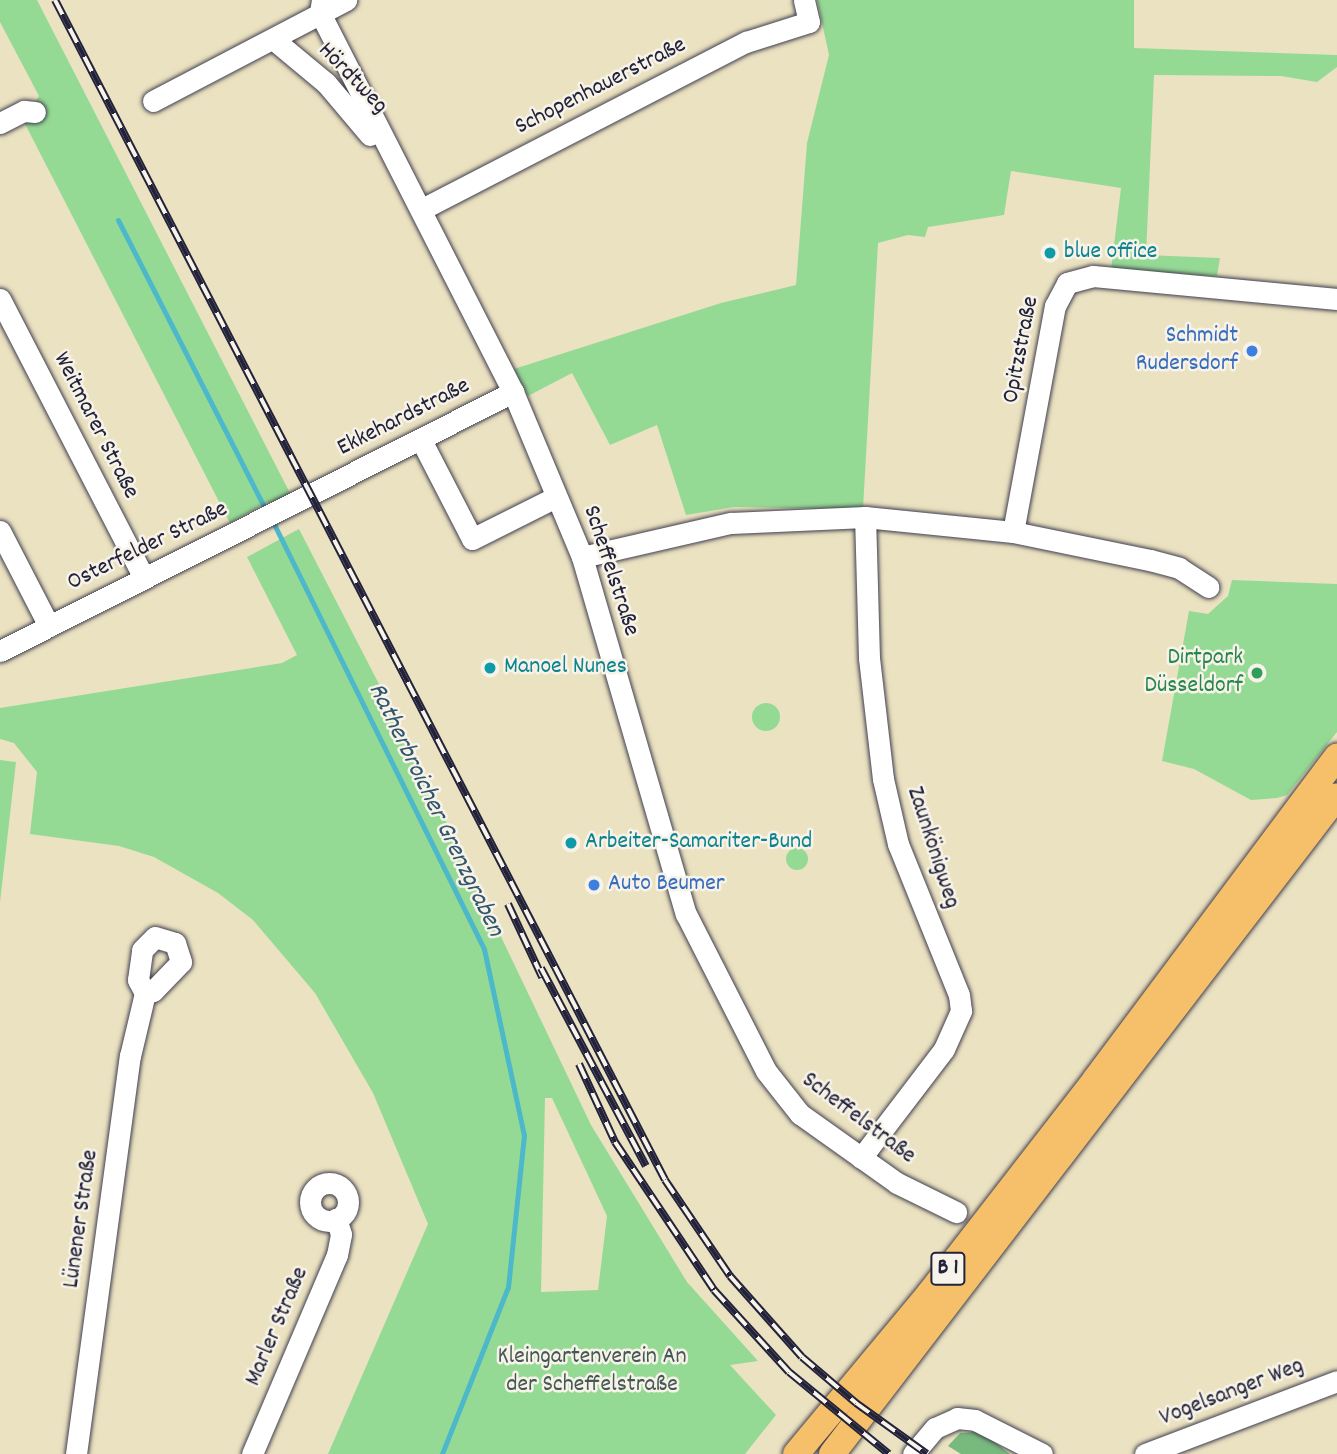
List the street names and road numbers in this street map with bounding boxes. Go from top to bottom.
street label: Schopenhauerstraße [511,32,691,142]
street label: Hördtweg [311,37,393,121]
street label: Opitzstraße [998,294,1046,406]
street label: Weitmarer Straße [46,348,144,504]
street label: Ekkehardstraße [333,372,475,464]
street label: Osterfelder Straße [63,496,233,598]
street label: Scheffelstraße [575,502,645,640]
street label: Zaunkönigweg [899,783,965,913]
street label: Scheffelstraße [795,1067,921,1171]
street label: Lünener Straße [58,1148,106,1290]
road number: B 1 [929,1250,967,1288]
street label: Marler Straße [240,1263,316,1391]
street label: Vogelsanger Weg [1156,1352,1308,1434]

